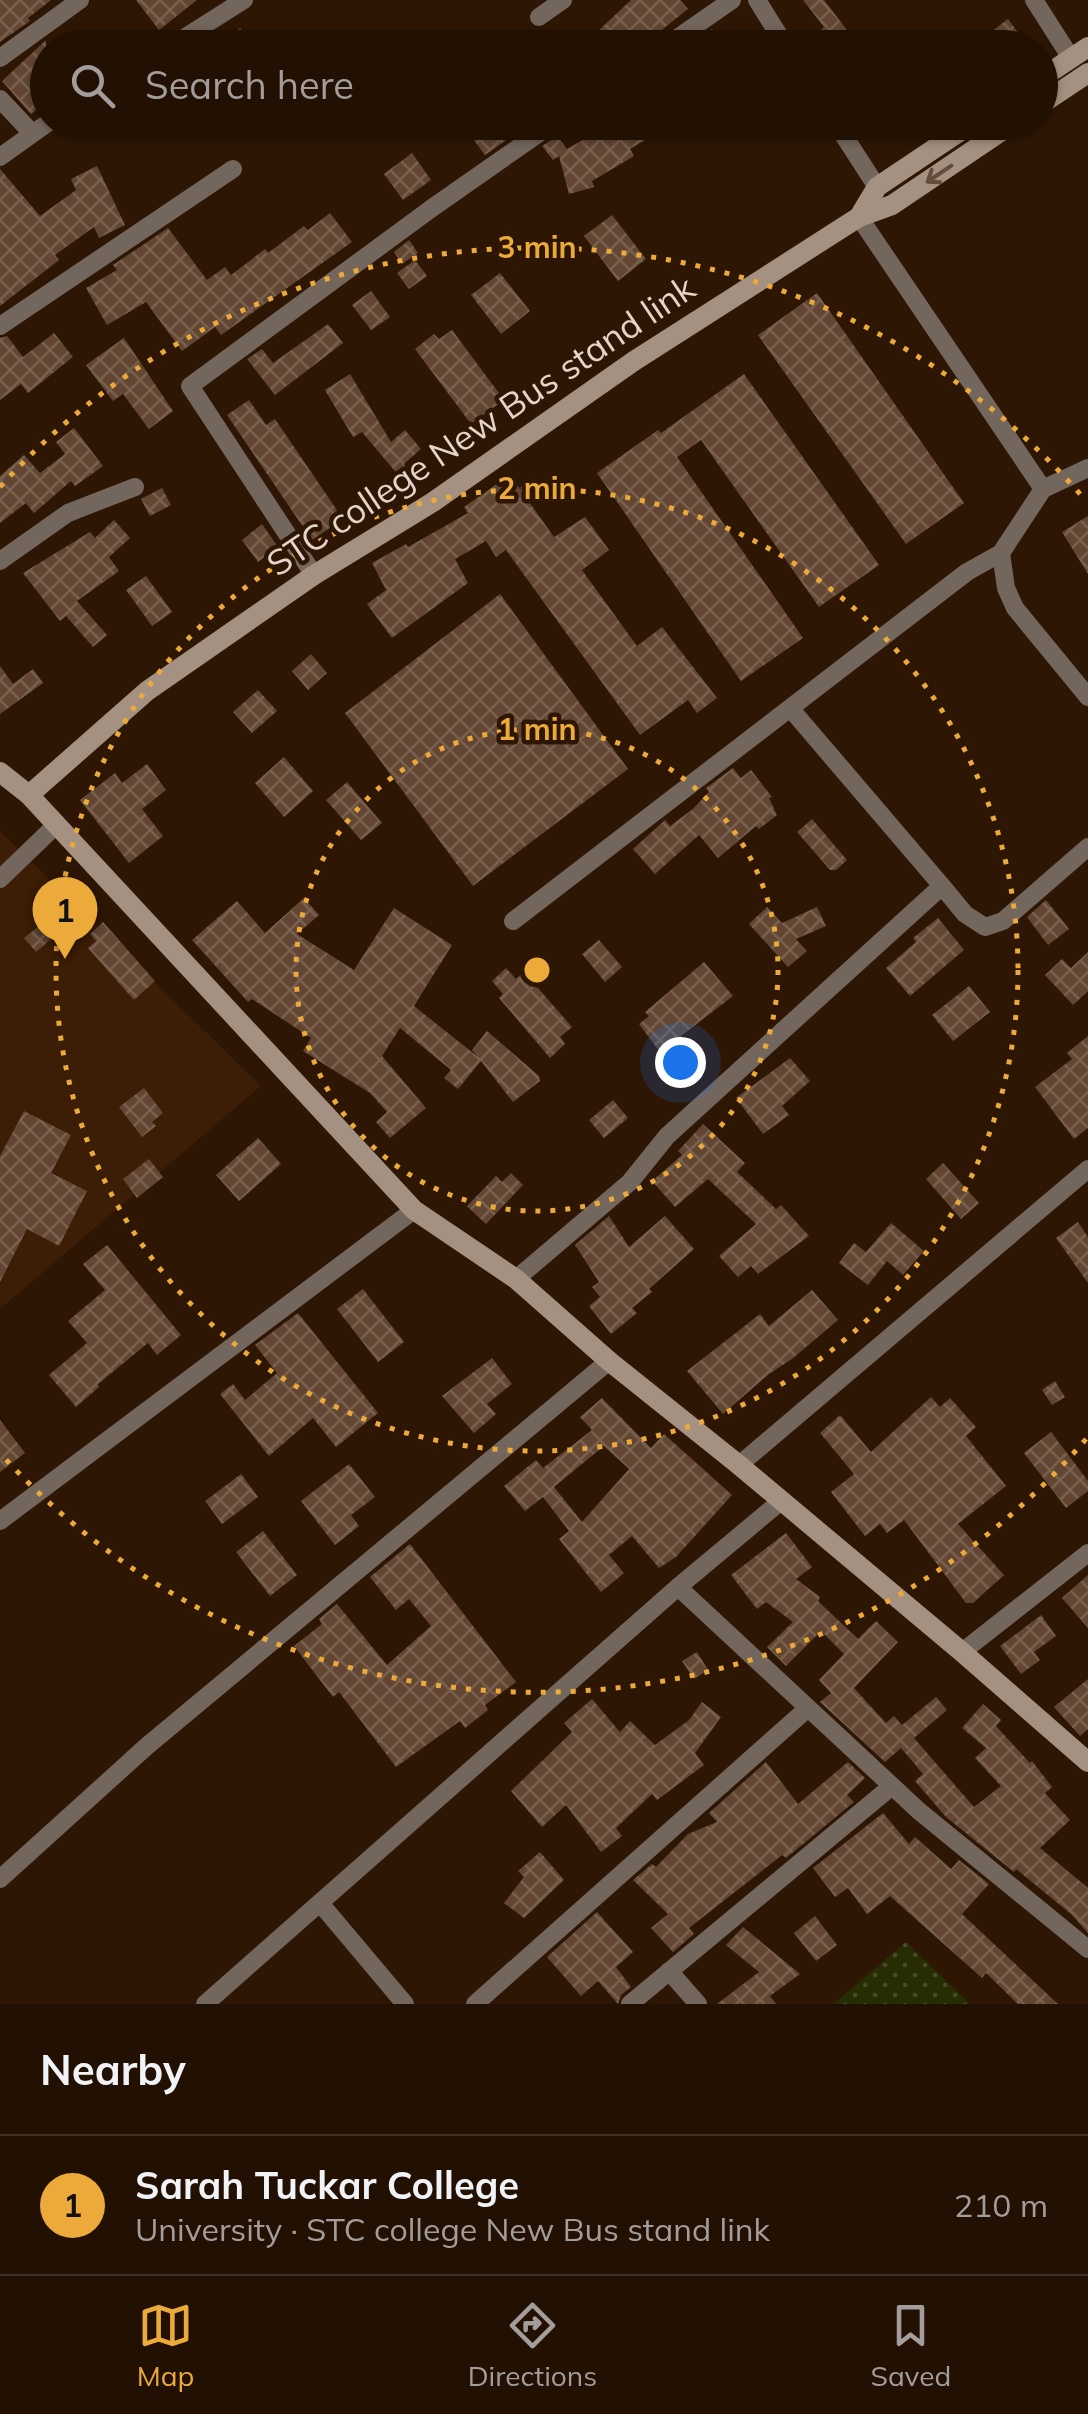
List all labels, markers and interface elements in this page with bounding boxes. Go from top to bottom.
search box [30,30,1058,140]
icon: search [65,58,120,113]
text: Search here [145,61,354,109]
one-way arrow [925,163,953,184]
text: 3 min [497,228,577,266]
street label: STC college New Bus stand link [258,265,704,585]
text: 2 min [497,469,577,507]
text: 1 min [497,710,577,748]
pin: 1 [32,876,98,959]
centre of rings [519,952,555,988]
your location [655,1037,706,1088]
text: Nearby [40,2043,186,2096]
text: Sarah Tuckar College [135,2161,519,2209]
text: 1 [63,2185,82,2225]
text: 210 m [954,2185,1048,2225]
text: University · STC college New Bus stand link [135,2209,770,2249]
tab: Map [137,2298,194,2393]
tab: Directions [468,2298,597,2393]
tab: Saved [870,2298,951,2393]

